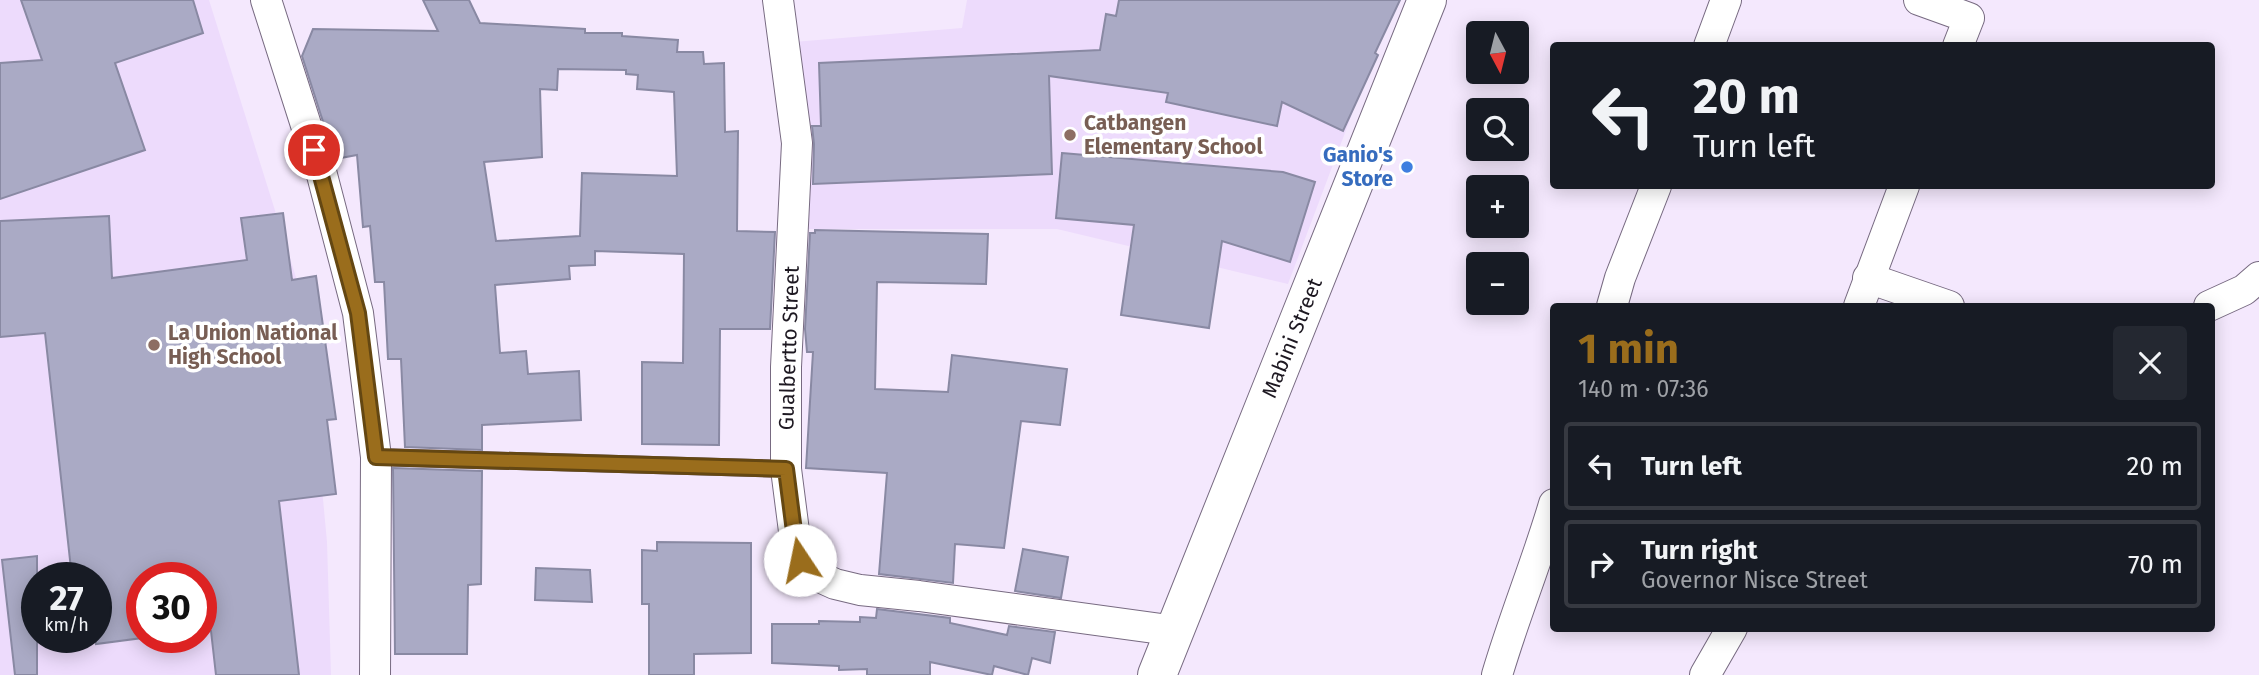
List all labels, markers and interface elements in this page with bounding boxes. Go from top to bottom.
north arrow [1466,21,1530,84]
map controls [1466,21,1529,315]
text: 20 m [1693,67,1800,126]
icon: left [1578,70,1669,161]
button: search [1466,98,1529,161]
place label: Catbangen Elementary School [1084,110,1263,160]
pin [284,120,344,180]
marker: Catbangen Elementary School [1062,127,1078,143]
text: Turn left [1693,127,1815,165]
icon: arrive [295,131,333,169]
place label: Ganio's Store [1323,142,1393,192]
marker: Ganio's Store [1399,159,1415,175]
button: + [1466,175,1529,238]
button: − [1466,252,1529,315]
street label: Gualbertto Street [773,265,805,431]
street label: Mabini Street [1256,274,1328,402]
place label: La Union National High School [168,320,338,370]
text: 1 min [1578,324,1679,374]
button: close [2113,326,2187,400]
marker: La Union National High School [146,337,162,353]
text: 140 m · 07:36 [1578,375,1709,403]
icon: left [1582,447,1620,485]
text: Turn left [1641,451,1742,482]
text: 20 m [2126,451,2183,482]
position arrow [763,523,837,597]
text: Turn right [1641,535,1758,566]
icon: right [1582,545,1620,583]
text: 70 m [2128,549,2183,580]
speed limit sign: 30 [126,562,217,653]
text: Governor Nisce Street [1641,566,1868,594]
text: 27 [49,577,84,619]
text: km/h [44,614,89,636]

